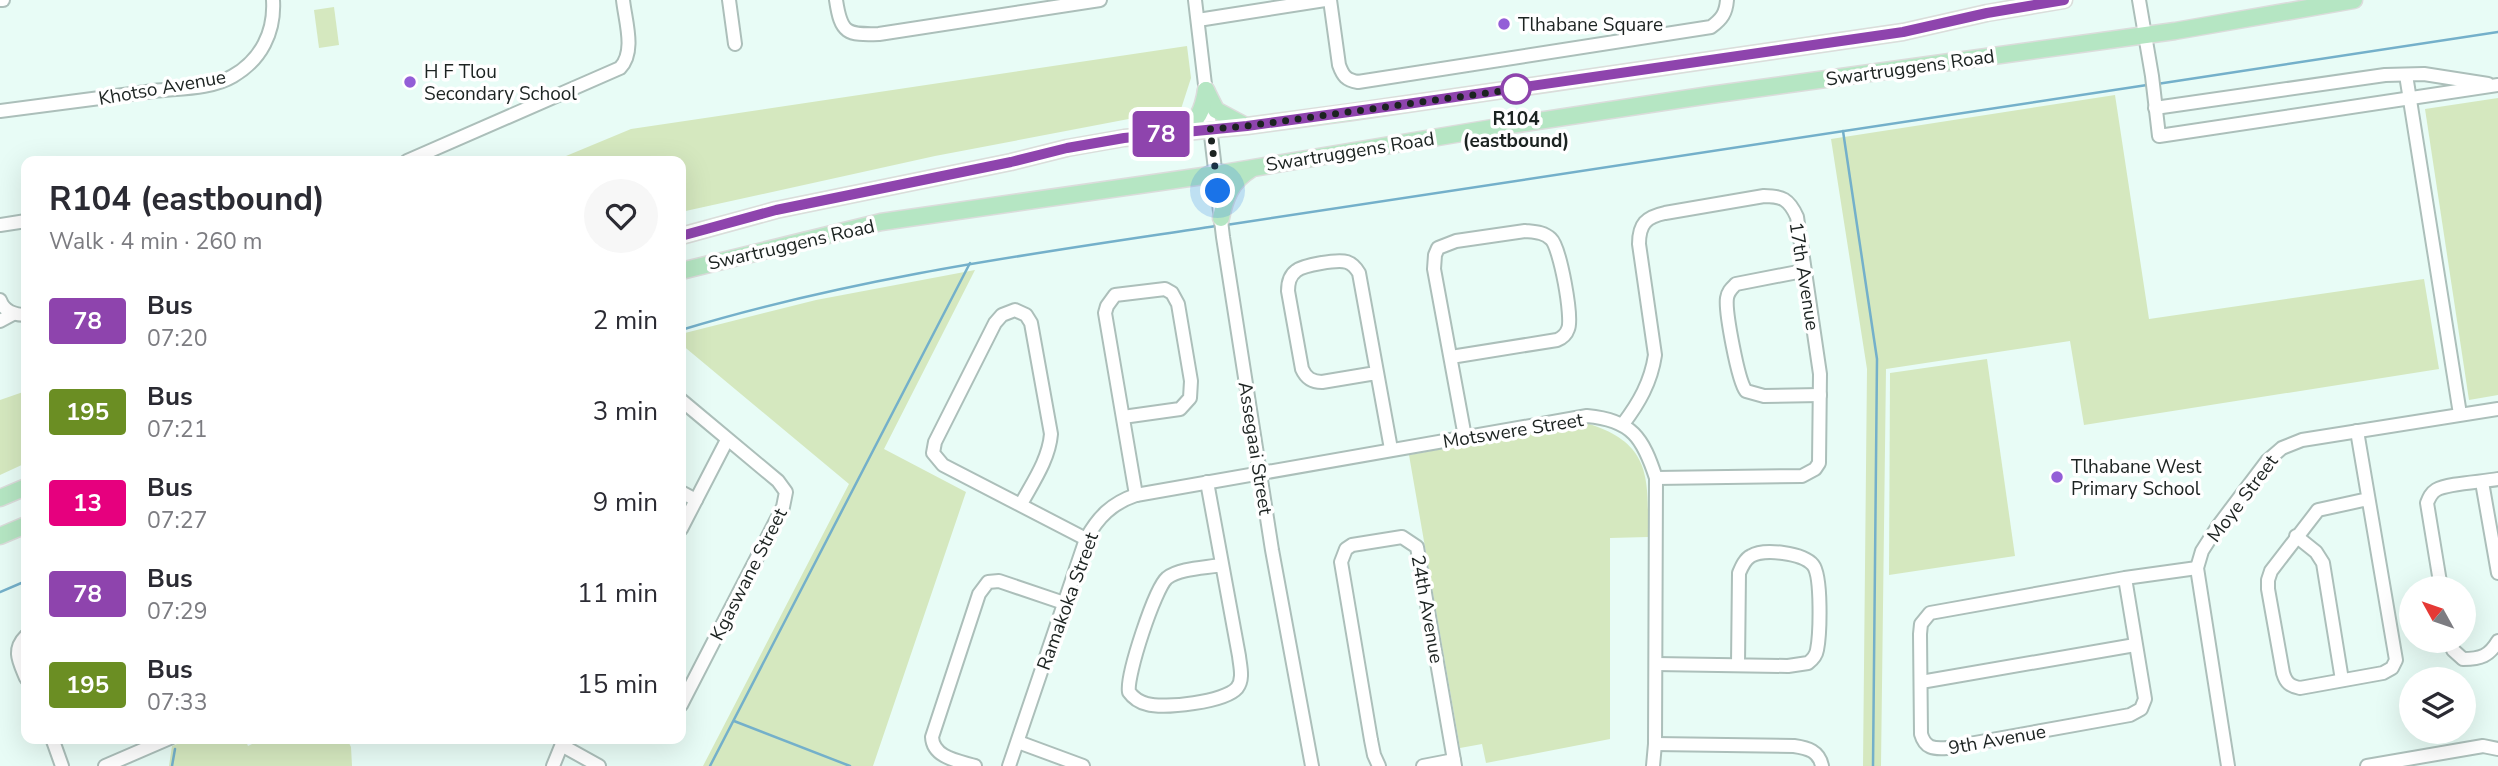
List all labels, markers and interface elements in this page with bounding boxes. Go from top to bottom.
place label: Tlhabane Square [1518,12,1663,38]
marker: Tlhabane Square [1496,16,1512,32]
street label: Swartruggens Road [1824,43,1996,93]
place label: H F Tlou Secondary School [424,59,577,107]
street label: Khotso Avenue [96,64,228,112]
marker: H F Tlou Secondary School [402,74,418,90]
marker: R104 (eastbound) [1501,74,1531,104]
place label: R104 (eastbound) [1463,106,1569,154]
line badge: 78 [1130,111,1192,157]
text: 78 [1147,118,1175,150]
street label: Swartruggens Road [1264,126,1436,178]
your location [1200,173,1235,208]
text: R104 (eastbound) [49,177,325,222]
button: heart [584,179,658,253]
street label: Swartruggens Road [705,213,877,277]
street label: 17th Avenue [1783,220,1825,332]
text: Walk · 4 min · 260 m [49,226,262,257]
text: Bus [147,288,193,323]
text: 2 min [593,303,658,338]
text: 78 [73,305,102,337]
text: 07:20 [147,323,207,354]
text: Bus [147,379,193,414]
street label: Assegaai Street [1232,380,1278,517]
text: 3 min [593,394,658,429]
text: 195 [66,396,109,428]
street label: Motswere Street [1441,407,1586,455]
text: 07:21 [147,414,207,445]
street label: Moye Street [2201,449,2284,548]
place label: Tlhabane West Primary School [2071,454,2202,502]
marker: Tlhabane West Primary School [2049,469,2065,485]
text: Bus [147,470,193,505]
text: 9 min [593,485,658,520]
text: 13 [73,487,102,519]
street label: Kgaswane Street [704,504,794,645]
text: 07:27 [147,505,207,536]
street label: Ramakoka Street [1031,528,1105,674]
street label: 24th Avenue [1405,553,1449,665]
text: Bus [147,561,193,596]
text: 11 min [577,576,658,611]
north arrow [2399,576,2476,653]
map controls [2399,576,2476,744]
text: 78 [73,578,102,610]
text: 07:29 [147,596,207,627]
text: Bus [147,652,193,687]
text: 15 min [577,667,658,702]
button: layers [2399,667,2476,744]
text: 195 [66,669,109,701]
text: 07:33 [147,687,207,718]
street label: 9th Avenue [1946,719,2048,761]

